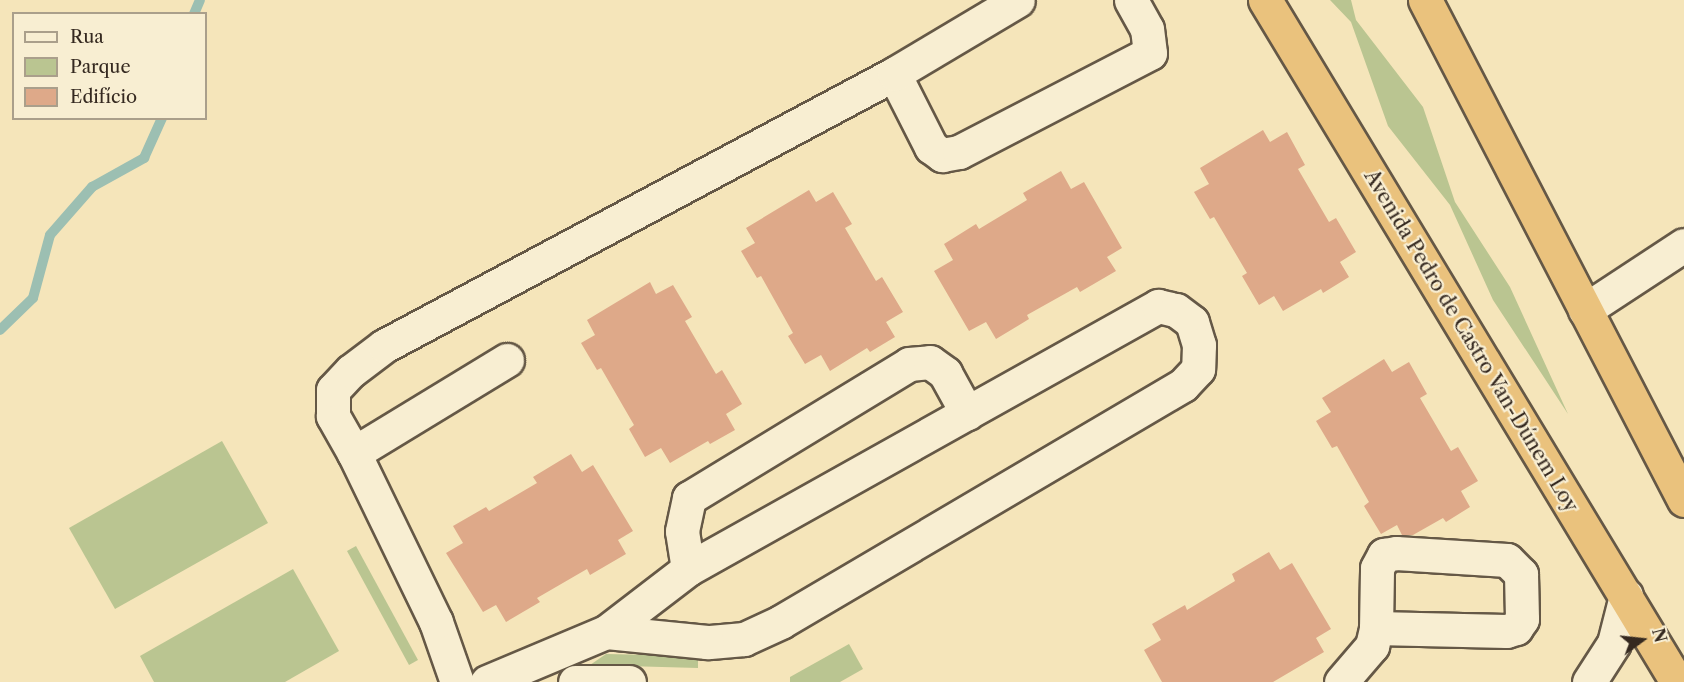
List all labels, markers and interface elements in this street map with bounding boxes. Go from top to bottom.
legend [12,12,207,120]
text: Rua [70,26,104,48]
text: Parque [70,56,131,78]
text: Edifício [70,86,137,108]
street label: Avenida Pedro de Castro Van-Dúnem Loy [1359,165,1583,517]
north arrow [1612,610,1672,670]
text: N [1648,626,1671,645]

